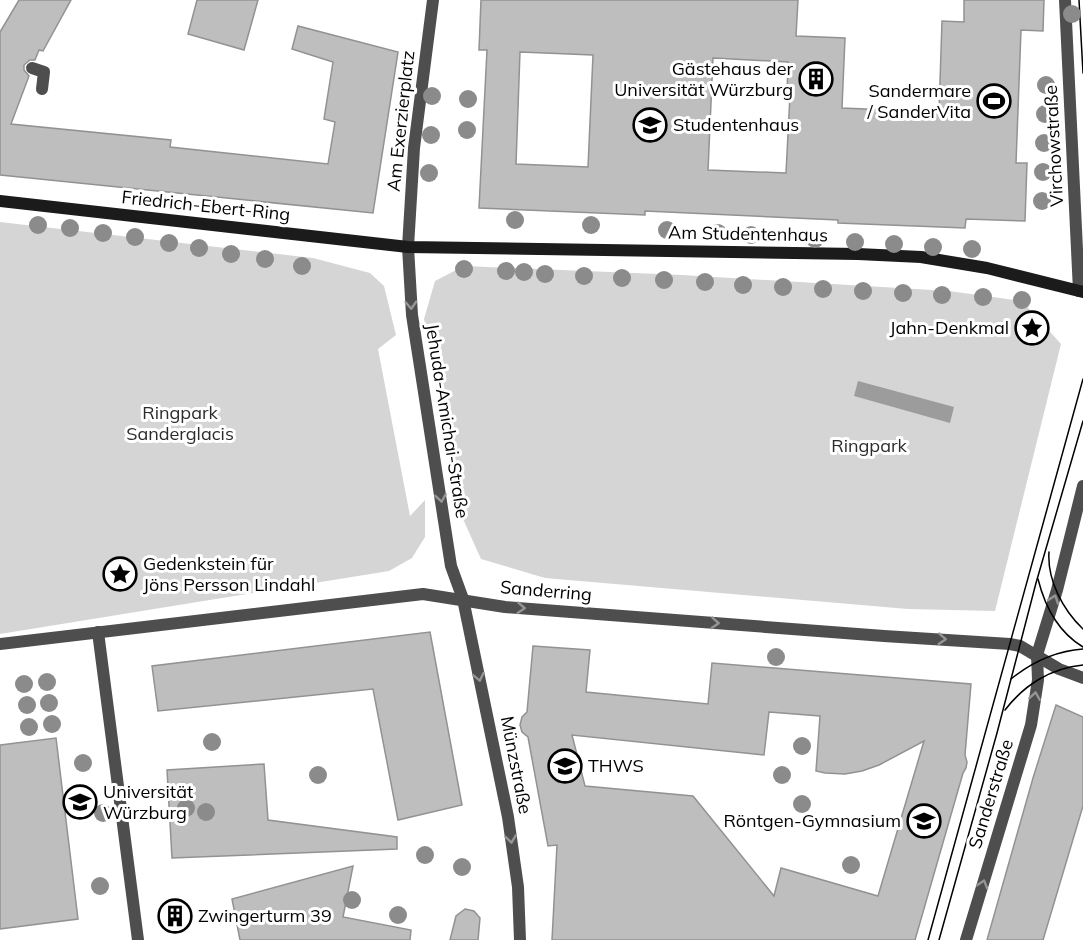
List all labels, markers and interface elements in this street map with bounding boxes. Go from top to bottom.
street label: Am Exerzierplatz [382,49,419,193]
place label: Gästehaus der Universität Würzburg [614,57,793,101]
building icon: Gästehaus der Universität Würzburg [798,61,834,97]
place label: Sandermare / SanderVita [867,79,971,123]
sports icon: Sandermare / SanderVita [976,83,1012,119]
street label: Virchowstraße [1039,85,1068,208]
school or university icon: Studentenhaus [632,107,668,143]
place label: Studentenhaus [673,113,799,136]
street label: Friedrich-Ebert-Ring [121,185,292,226]
street label: Am Studentenhaus [668,221,828,246]
one-way arrow [405,301,418,310]
place icon: Jahn-Denkmal [1014,310,1050,346]
place label: Jahn-Denkmal [890,316,1009,339]
street label: Jehuda-Amichai-Straße [421,322,474,520]
park label: Ringpark Sanderglacis [126,401,234,445]
park label: Ringpark [831,434,908,457]
one-way arrow [434,492,447,502]
place label: Gedenkstein für Jöns Persson Lindahl [143,552,315,596]
place icon: Gedenkstein für Jöns Persson Lindahl [102,556,138,592]
street label: Sanderring [499,575,593,606]
one-way arrow [1046,594,1059,605]
one-way arrow [516,601,525,614]
one-way arrow [711,616,720,629]
one-way arrow [938,633,947,646]
one-way arrow [472,672,485,682]
one-way arrow [1028,692,1041,702]
street label: Münzstraße [496,714,537,816]
street label: Sanderstraße [963,736,1018,851]
school or university icon: THWS [547,748,583,784]
place label: THWS [588,754,644,777]
place label: Universität Würzburg [103,780,193,824]
school or university icon: Universität Würzburg [62,784,98,820]
school or university icon: Röntgen-Gymnasium [906,803,942,839]
place label: Röntgen-Gymnasium [724,809,901,832]
one-way arrow [505,834,517,844]
one-way arrow [976,879,988,890]
building icon: Zwingerturm 39 [157,898,193,934]
place label: Zwingerturm 39 [198,904,332,927]

